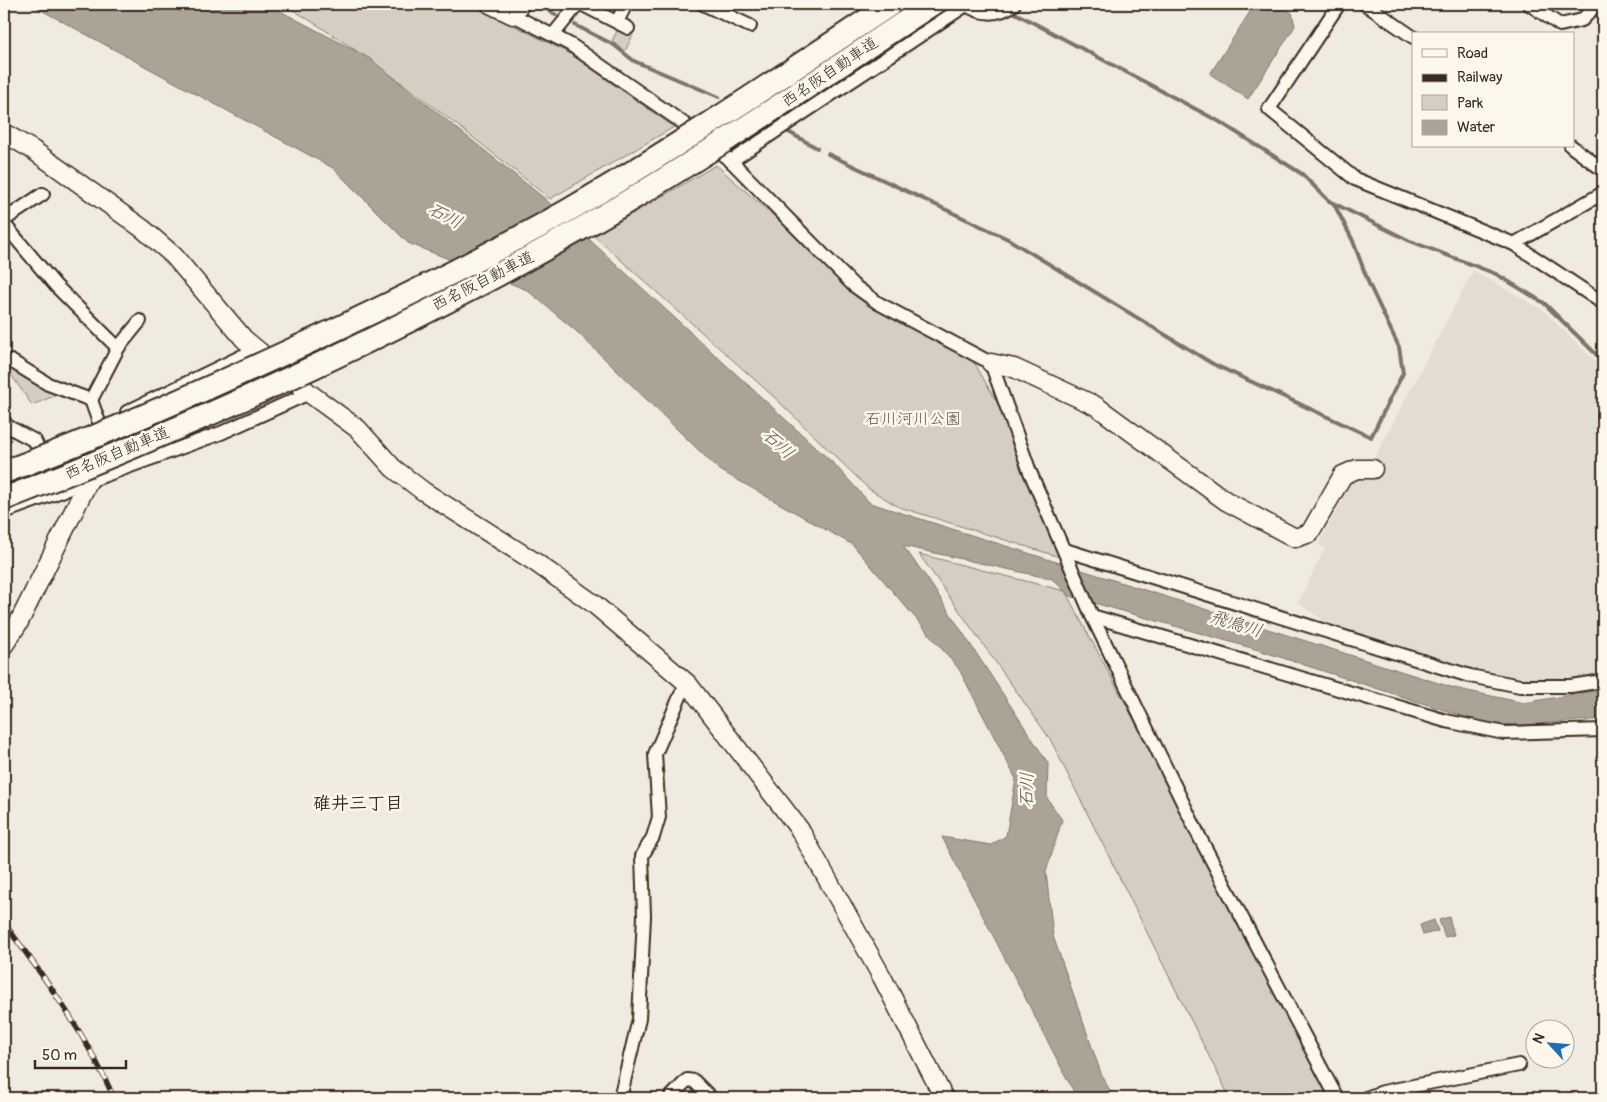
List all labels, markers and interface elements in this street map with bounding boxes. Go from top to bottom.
street label: 西名阪自動車道 [778,32,882,112]
legend [1412,32,1574,148]
text: Road [1457,44,1488,63]
text: Railway [1457,68,1503,87]
text: Park [1457,94,1484,113]
text: Water [1457,118,1496,137]
water label: 石川 [424,197,466,235]
street label: 西名阪自動車道 [429,247,537,315]
park label: 石川河川公園 [865,409,961,429]
street label: 西名阪自動車道 [62,422,172,484]
water label: 石川 [757,423,799,465]
water label: 飛鳥川 [1207,605,1265,643]
water label: 石川 [1015,772,1039,808]
district label: 碓井三丁目 [313,792,403,815]
north arrow [1524,1020,1574,1070]
text: N [1529,1031,1548,1047]
scale bar [35,1037,126,1069]
text: 50 m [42,1046,77,1065]

